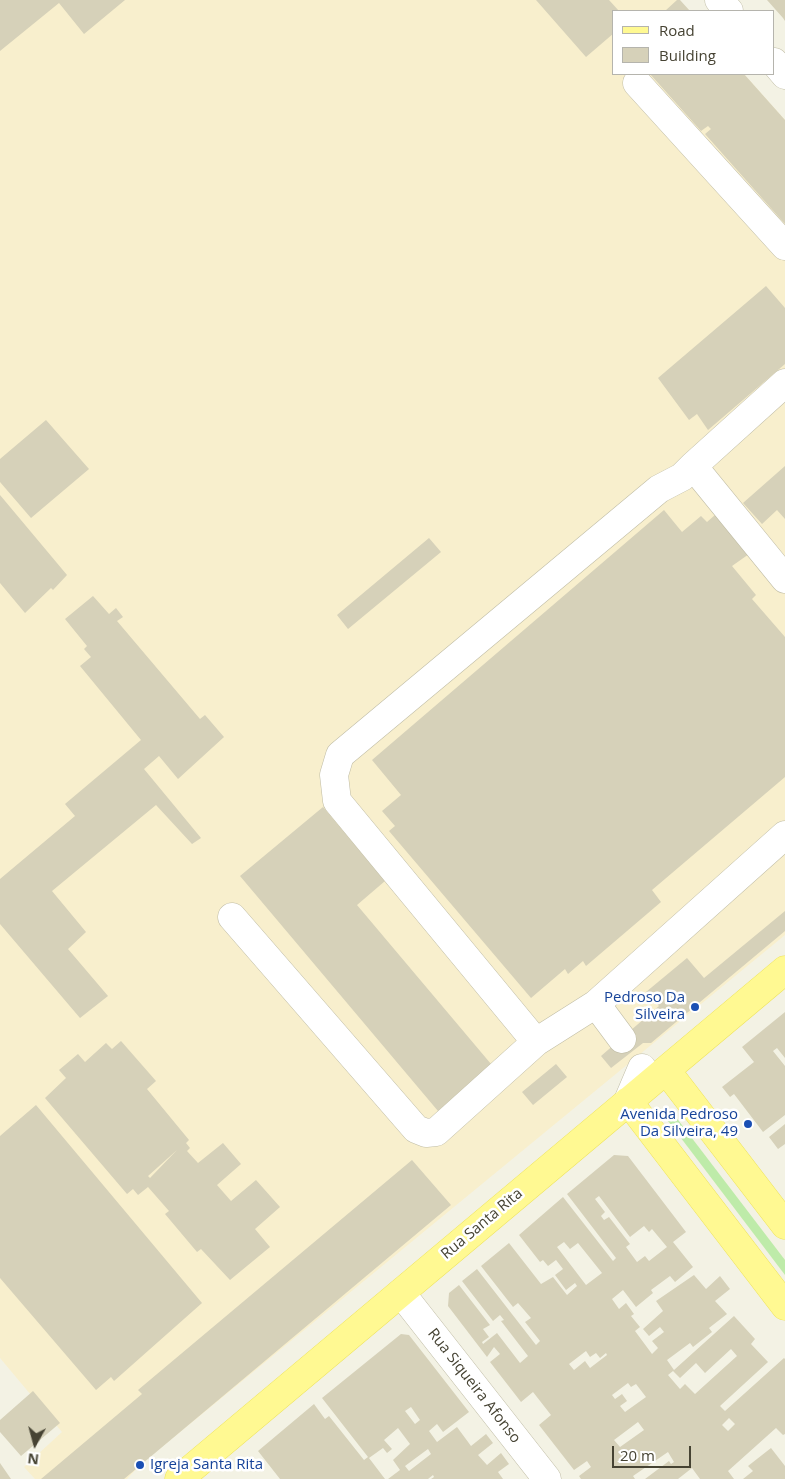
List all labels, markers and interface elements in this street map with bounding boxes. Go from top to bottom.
legend [612,10,775,75]
text: Road [659,20,695,40]
text: Building [659,45,716,65]
place label: Pedroso Da Silveira [604,989,685,1024]
marker: Pedroso Da Silveira [689,1001,701,1013]
place label: Avenida Pedroso Da Silveira, 49 [620,1106,738,1141]
marker: Avenida Pedroso Da Silveira, 49 [742,1118,754,1130]
street label: Rua Santa Rita [438,1185,526,1263]
street label: Rua Siqueira Afonso [424,1325,524,1447]
north arrow [10,1419,60,1469]
scale bar [615,1436,694,1468]
text: 20 m [620,1445,655,1465]
text: N [26,1449,40,1470]
place label: Igreja Santa Rita [150,1456,263,1474]
marker: Igreja Santa Rita [134,1459,146,1471]

